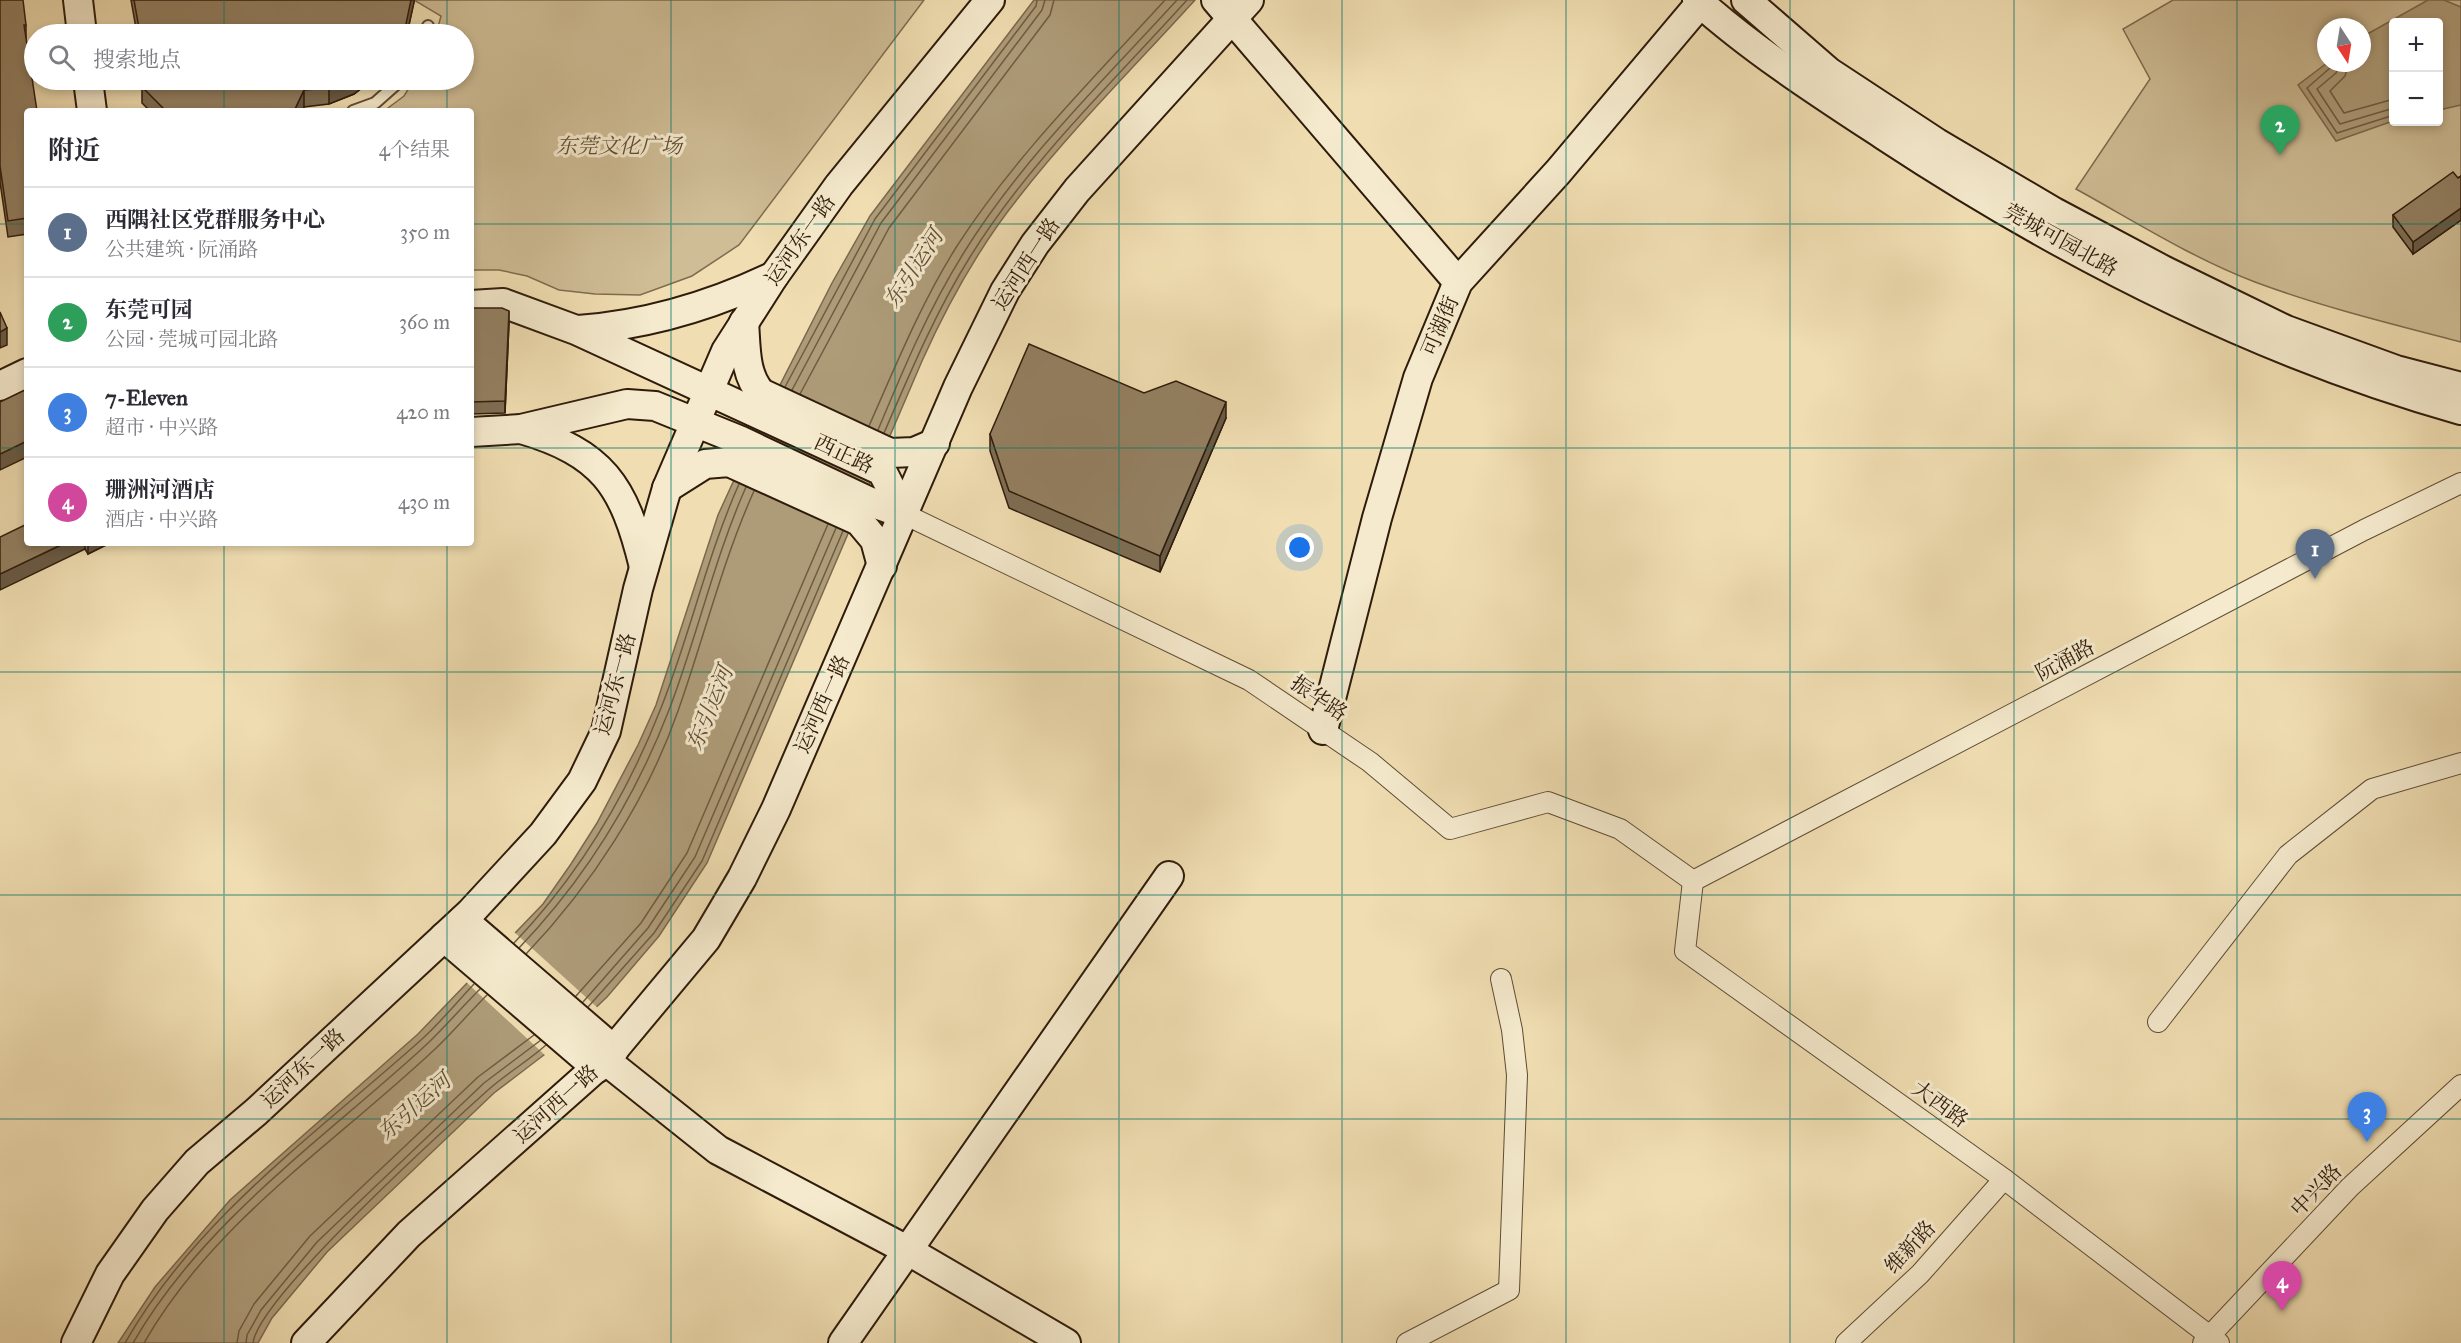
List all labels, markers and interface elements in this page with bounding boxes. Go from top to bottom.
north arrow [2317,18,2371,72]
map controls [2389,18,2443,126]
button: + [2389,18,2443,72]
search box [24,24,474,90]
icon: search [45,41,78,74]
text: 搜索地点 [93,46,181,73]
button: − [2389,72,2443,126]
pin: 2 [2260,106,2300,155]
park label: 东莞文化广场 [556,133,684,159]
text: 附近 [48,134,100,166]
text: 4个结果 [379,137,450,161]
street label: 运河东一路 [759,190,841,290]
street label: 莞城可园北路 [2000,198,2122,282]
text: 西隅社区党群服务中心 [105,206,325,233]
street label: 运河西一路 [987,213,1065,315]
text: 1 [64,220,71,244]
text: 350 m [400,220,450,244]
water label: 东引运河 [878,221,951,313]
text: 公共建筑 · 阮涌路 [105,237,258,261]
street label: 可湖街 [1416,292,1464,360]
text: 东莞可园 [105,296,193,323]
text: 2 [63,310,72,334]
text: 360 m [399,310,450,334]
text: 公园 · 莞城可园北路 [105,327,278,351]
text: 7-Eleven [105,384,188,411]
text: 3 [64,400,72,424]
text: 420 m [396,400,450,424]
text: 超市 · 中兴路 [105,415,218,439]
street label: 西正路 [810,429,878,479]
text: 珊洲河酒店 [105,476,215,503]
text: 4 [62,490,73,514]
text: 430 m [398,490,450,514]
text: 酒店 · 中兴路 [105,507,218,531]
pin: 1 [2296,530,2334,579]
your location [1285,533,1314,562]
street label: 运河东一路 [589,630,641,738]
street label: 阮涌路 [2031,634,2099,686]
street label: 运河西一路 [789,651,855,757]
water label: 东引运河 [680,659,740,754]
street label: 振华路 [1286,670,1352,726]
street label: 运河东一路 [256,1023,350,1113]
street label: 运河西一路 [508,1059,604,1149]
water label: 东引运河 [372,1065,459,1145]
street label: 大西路 [1907,1075,1973,1133]
pin: 3 [2348,1092,2386,1142]
street label: 中兴路 [2285,1158,2347,1222]
street label: 维新路 [1879,1215,1941,1279]
pin: 4 [2262,1262,2302,1311]

